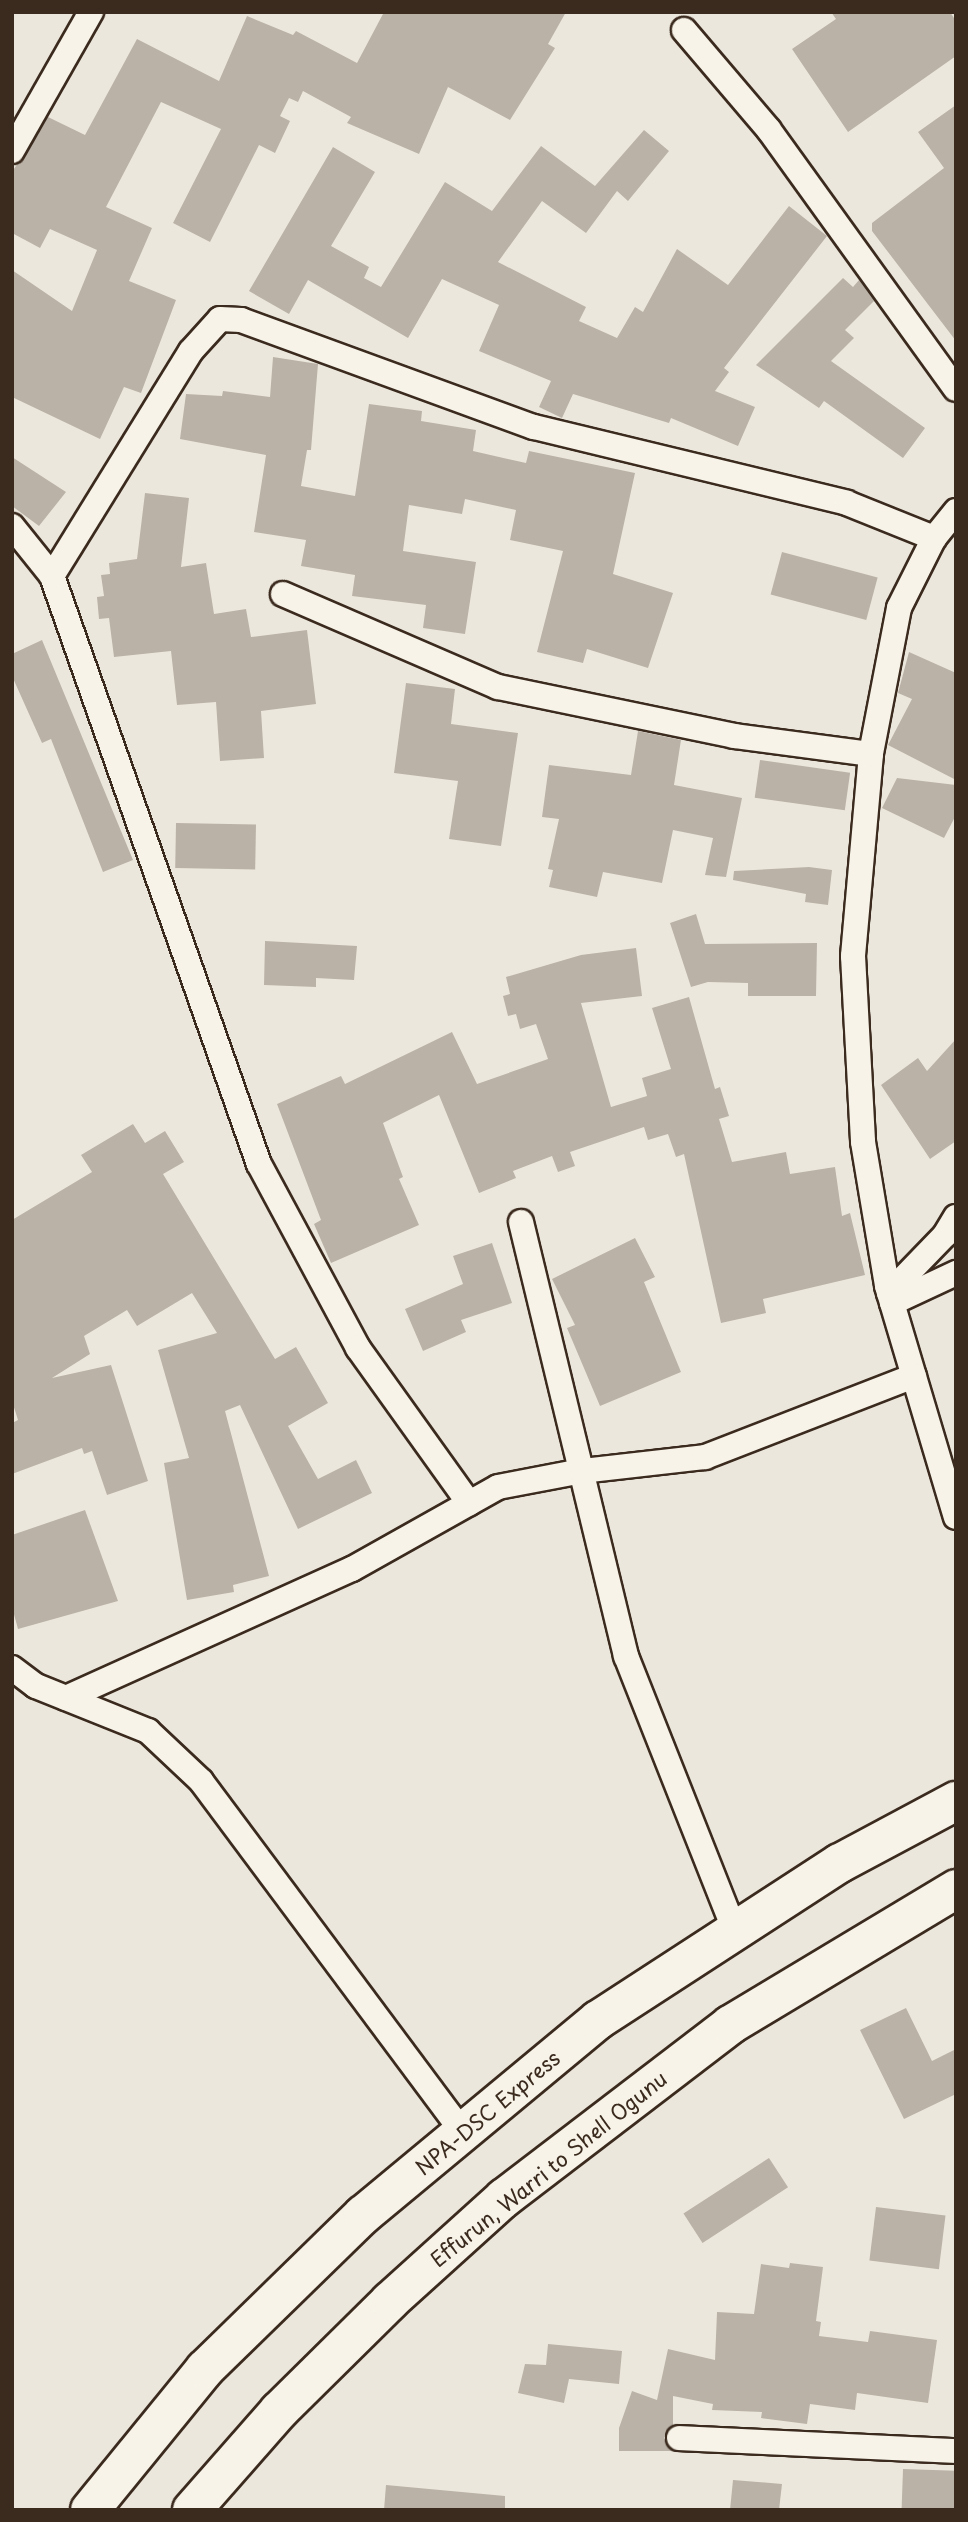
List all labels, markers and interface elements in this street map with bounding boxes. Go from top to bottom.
street label: NPA-DSC Express [409,2044,565,2180]
street label: Effurun, Warri to Shell Ogunu [423,2064,673,2272]

